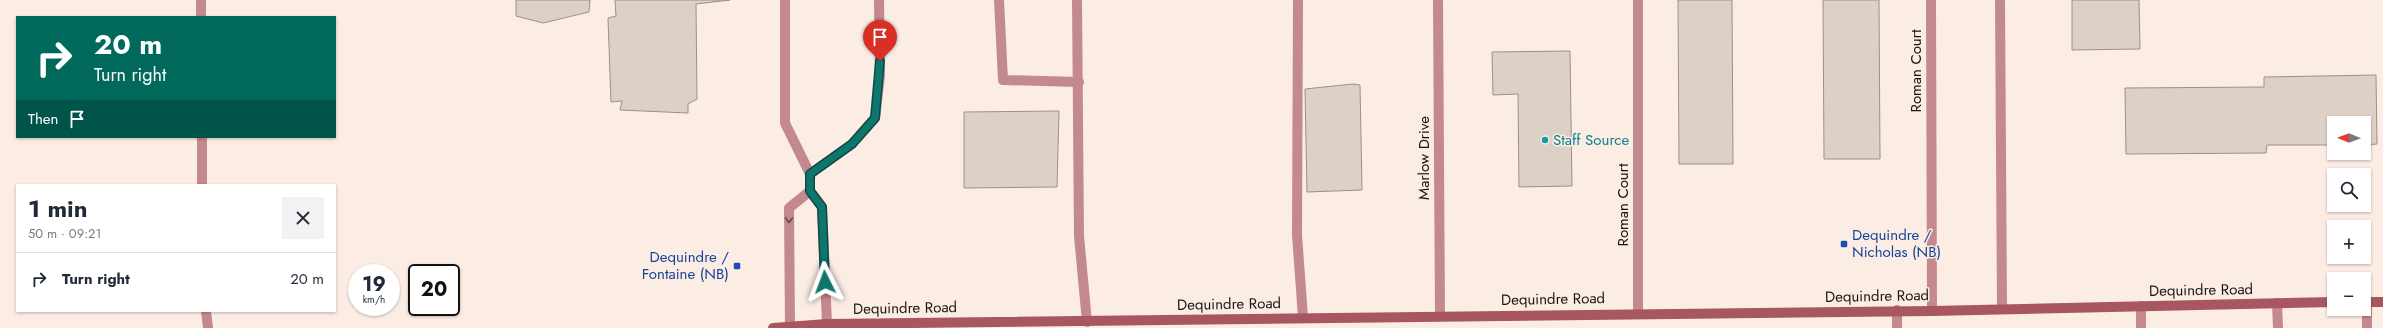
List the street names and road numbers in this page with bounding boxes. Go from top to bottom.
street label: Roman Court [1905,29,1927,112]
street label: Marlow Drive [1413,116,1435,200]
street label: Roman Court [1612,163,1634,246]
street label: Dequindre Road [2149,278,2253,302]
street label: Dequindre Road [1825,284,1929,308]
street label: Dequindre Road [1501,287,1605,311]
street label: Dequindre Road [1177,292,1281,316]
street label: Dequindre Road [853,296,957,320]

